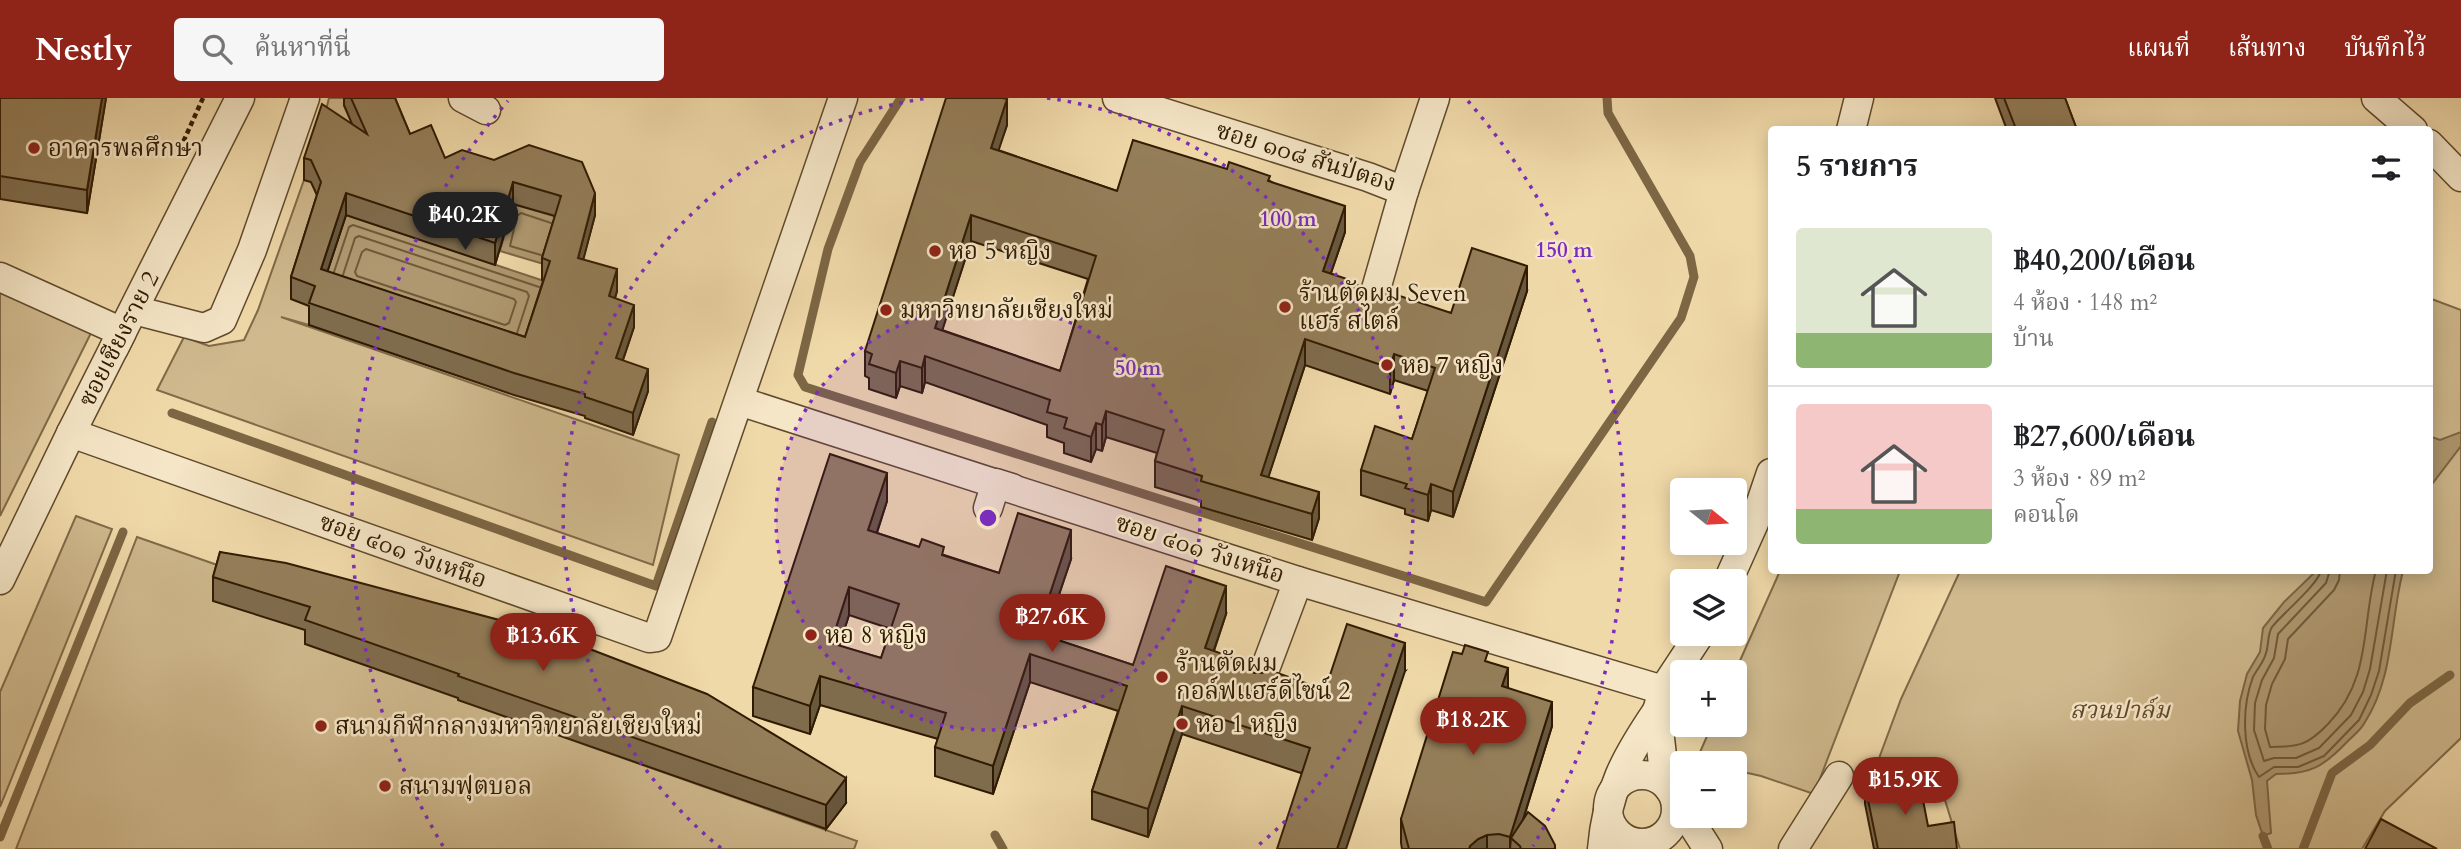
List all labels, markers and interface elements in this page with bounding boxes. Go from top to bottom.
search box [174,18,664,81]
text: Nestly [35,27,132,72]
icon: search [198,30,236,68]
text: ค้นหาที่นี่ [254,30,351,65]
text: แผนที่ [2127,32,2190,65]
text: เส้นทาง [2228,32,2306,65]
text: บันทึกไว้ [2344,32,2426,65]
street label: ซอย ๑๐๘ สันป่ตอง [1212,114,1400,200]
place label: อาคารพลศึกษา [48,132,203,165]
marker: อาคารพลศึกษา [26,140,42,156]
text: 5 รายการ [1796,146,1918,187]
icon: filters [2367,149,2405,187]
pin: ฿40.2K [408,192,522,252]
text: ฿40.2K [428,199,502,230]
text: 100 m [1259,205,1317,234]
place label: หอ 5 หญิง [949,235,1051,268]
text: 150 m [1535,236,1593,265]
text: ฿40,200/เดือน [2013,240,2195,281]
marker: หอ 5 หญิง [927,243,943,259]
icon: home [1852,256,1936,340]
street label: ซอยเชียงราย 2 [71,266,167,412]
place label: ร้านตัดผม Seven แฮร์ สไตล์ [1299,277,1467,338]
text: 4 ห้อง · 148 m² [2013,287,2157,318]
place label: มหาวิทยาลัยเชียงใหม่ [900,292,1113,327]
marker: ร้านตัดผม Seven แฮร์ สไตล์ [1277,299,1293,315]
marker: มหาวิทยาลัยเชียงใหม่ [878,302,894,318]
text: บ้าน [2013,323,2054,354]
place label: หอ 7 หญิง [1401,349,1503,382]
text: 50 m [1115,354,1162,383]
marker: หอ 7 หญิง [1379,357,1395,373]
text: ฿27,600/เดือน [2013,416,2195,457]
icon: home [1852,432,1936,516]
text: 3 ห้อง · 89 m² [2013,463,2145,494]
north arrow [1670,478,1746,555]
map controls [1670,478,1747,828]
text: คอนโด [2013,499,2080,530]
street label: ซอย ๔๐๑ วังเหนึอ [315,505,491,597]
centre of rings [976,506,1000,530]
street label: ซอย ๔๐๑ วังเหนึอ [1111,506,1289,592]
button: layers [1670,569,1747,646]
pin: ฿27.6K [995,594,1109,654]
text: ฿27.6K [1015,601,1089,632]
pin: ฿13.6K [486,614,600,673]
place label: หอ 8 หญิง [825,619,927,652]
text: ฿13.6K [506,620,580,651]
marker: หอ 8 หญิง [803,627,819,643]
place label: ร้านตัดผม กอล์ฟแฮร์ดีไซน์ 2 [1176,647,1351,708]
button: + [1670,660,1747,737]
marker: ร้านตัดผม กอล์ฟแฮร์ดีไซน์ 2 [1154,669,1170,685]
park label: สวนปาล์ม [2070,694,2171,727]
pin: ฿18.2K [1416,698,1530,757]
text: ฿18.2K [1436,704,1510,735]
place label: สนามกีฬากลางมหาวิทยาลัยเชียงใหม่ [335,708,702,743]
place label: หอ 1 หญิง [1196,708,1298,741]
marker: หอ 1 หญิง [1174,716,1190,732]
marker: สนามกีฬากลางมหาวิทยาลัยเชียงใหม่ [313,718,329,734]
button: − [1670,751,1747,828]
pin: ฿15.9K [1848,758,1962,817]
text: ฿15.9K [1868,764,1942,795]
place label: สนามฟุตบอล [399,770,532,803]
marker: สนามฟุตบอล [377,778,393,794]

